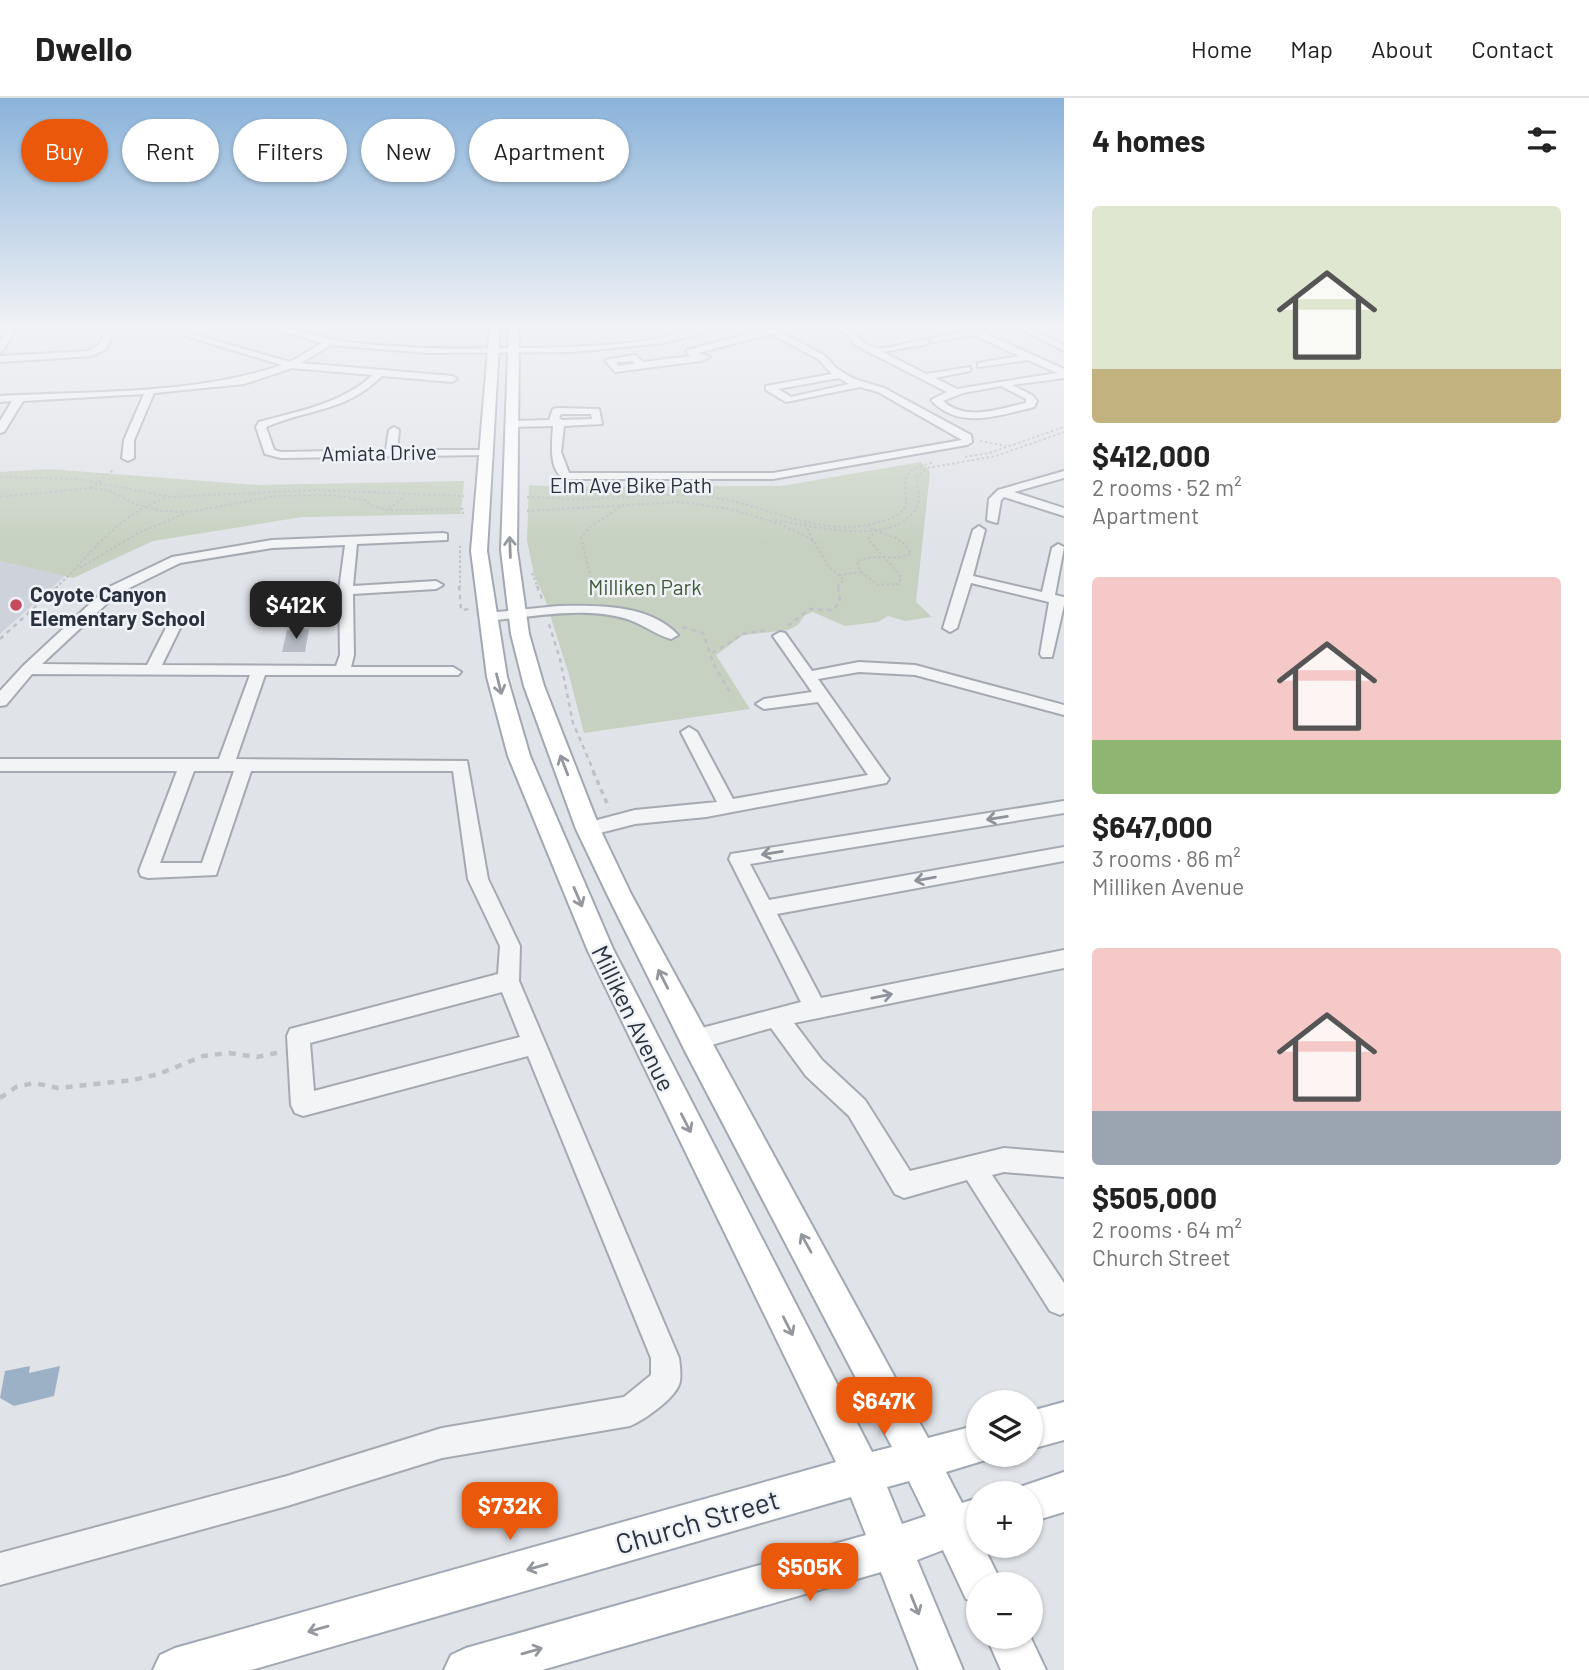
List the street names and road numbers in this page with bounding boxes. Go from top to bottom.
street label: Amiata Drive [321,438,437,466]
street label: Elm Ave Bike Path [550,472,712,497]
street label: Milliken Avenue [586,940,682,1096]
street label: Church Street [611,1481,783,1561]

